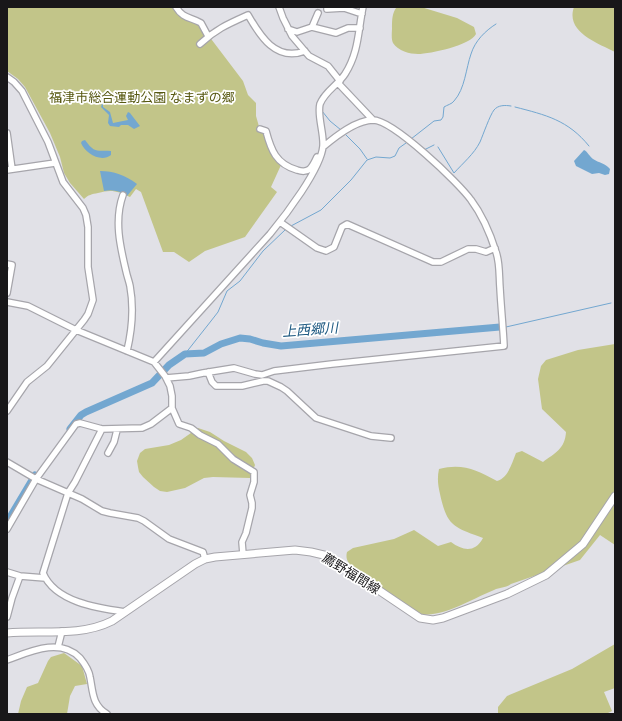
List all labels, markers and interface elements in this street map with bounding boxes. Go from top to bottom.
park label: 福津市総合運動公園 なまずの郷 [49,89,235,107]
water label: 上西郷川 [281,318,341,341]
street label: 薦野福間線 [319,549,383,599]

